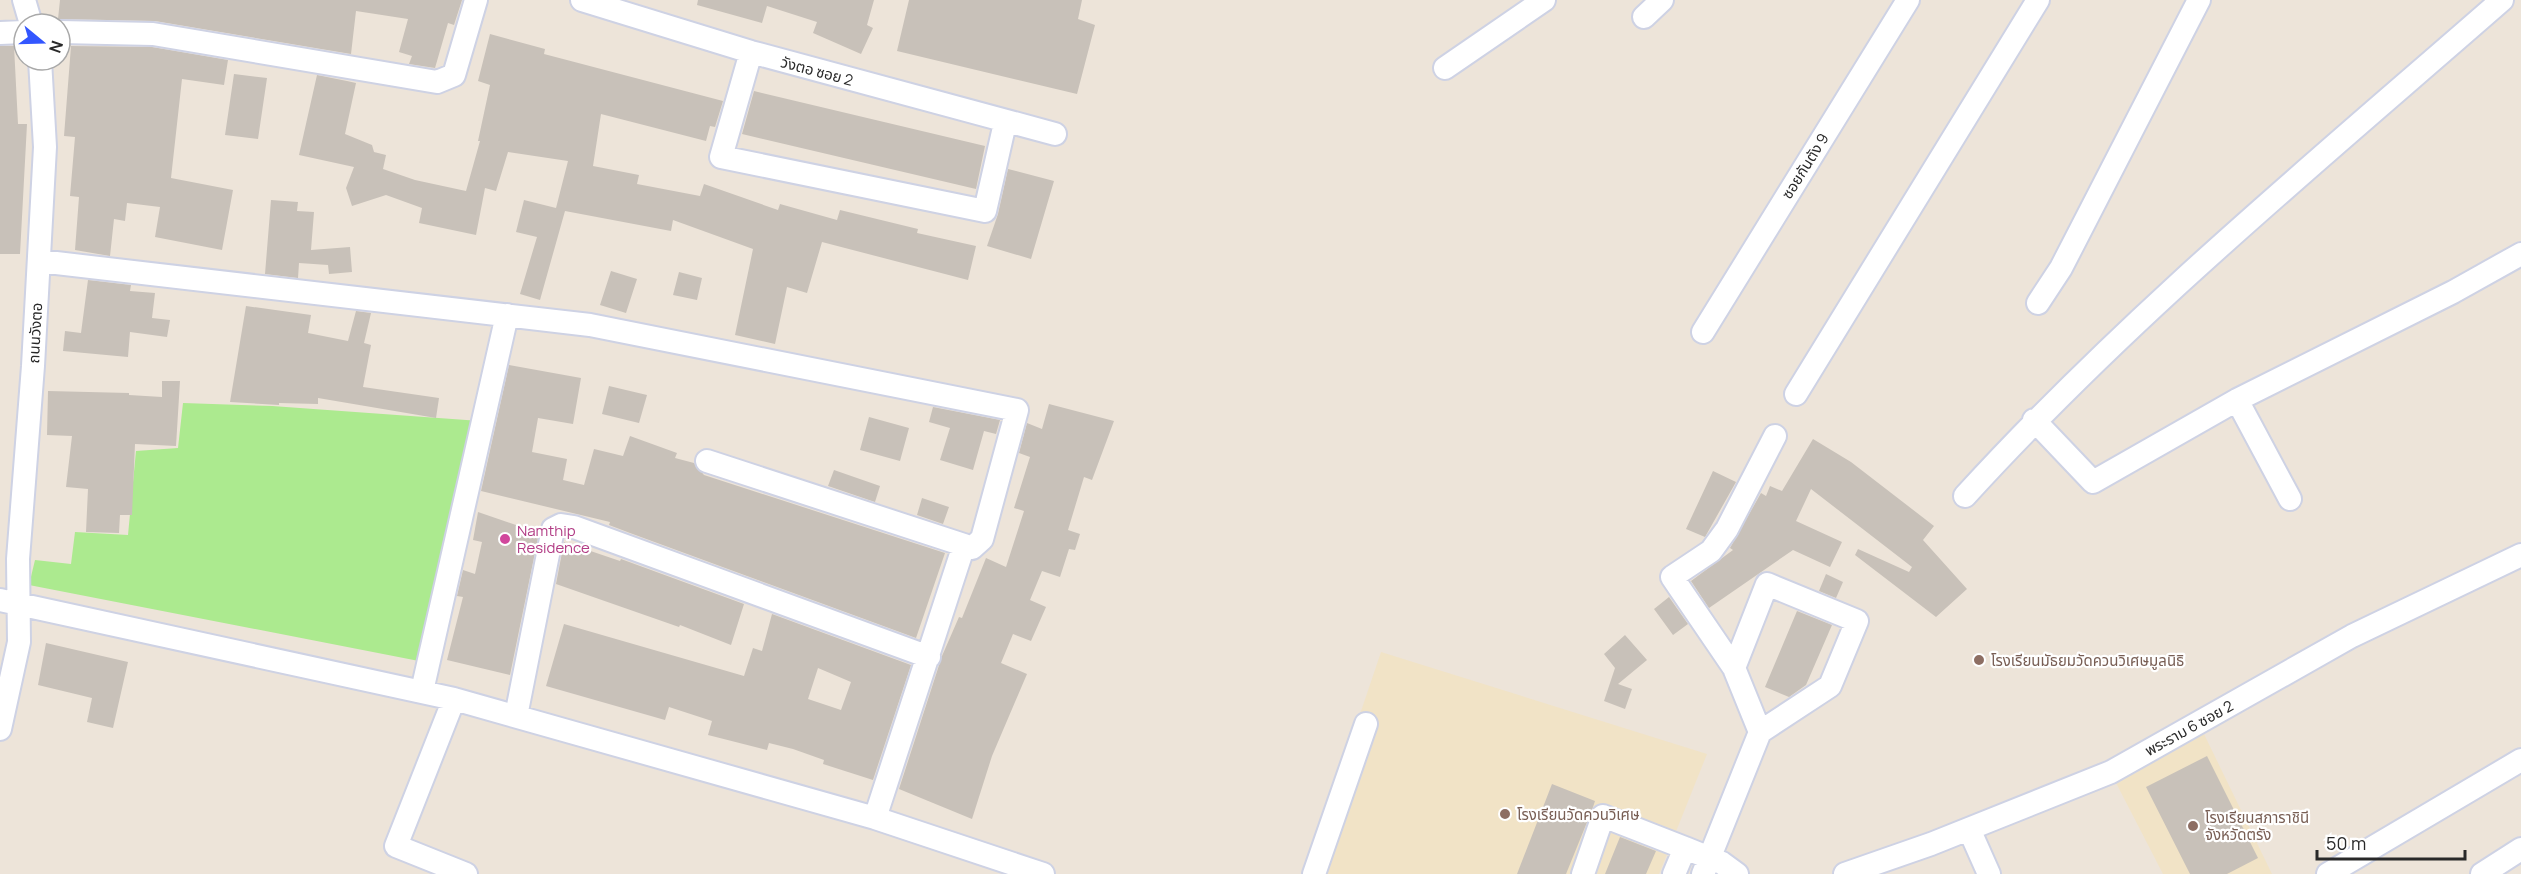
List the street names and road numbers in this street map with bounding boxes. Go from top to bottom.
street label: วังตอ ซอย 2 [779,51,855,91]
street label: ซอยกันตัง 9 [1776,129,1834,203]
street label: ถนนวังตอ [23,302,47,364]
street label: พระราม 6 ซอย 2 [2141,695,2237,761]

